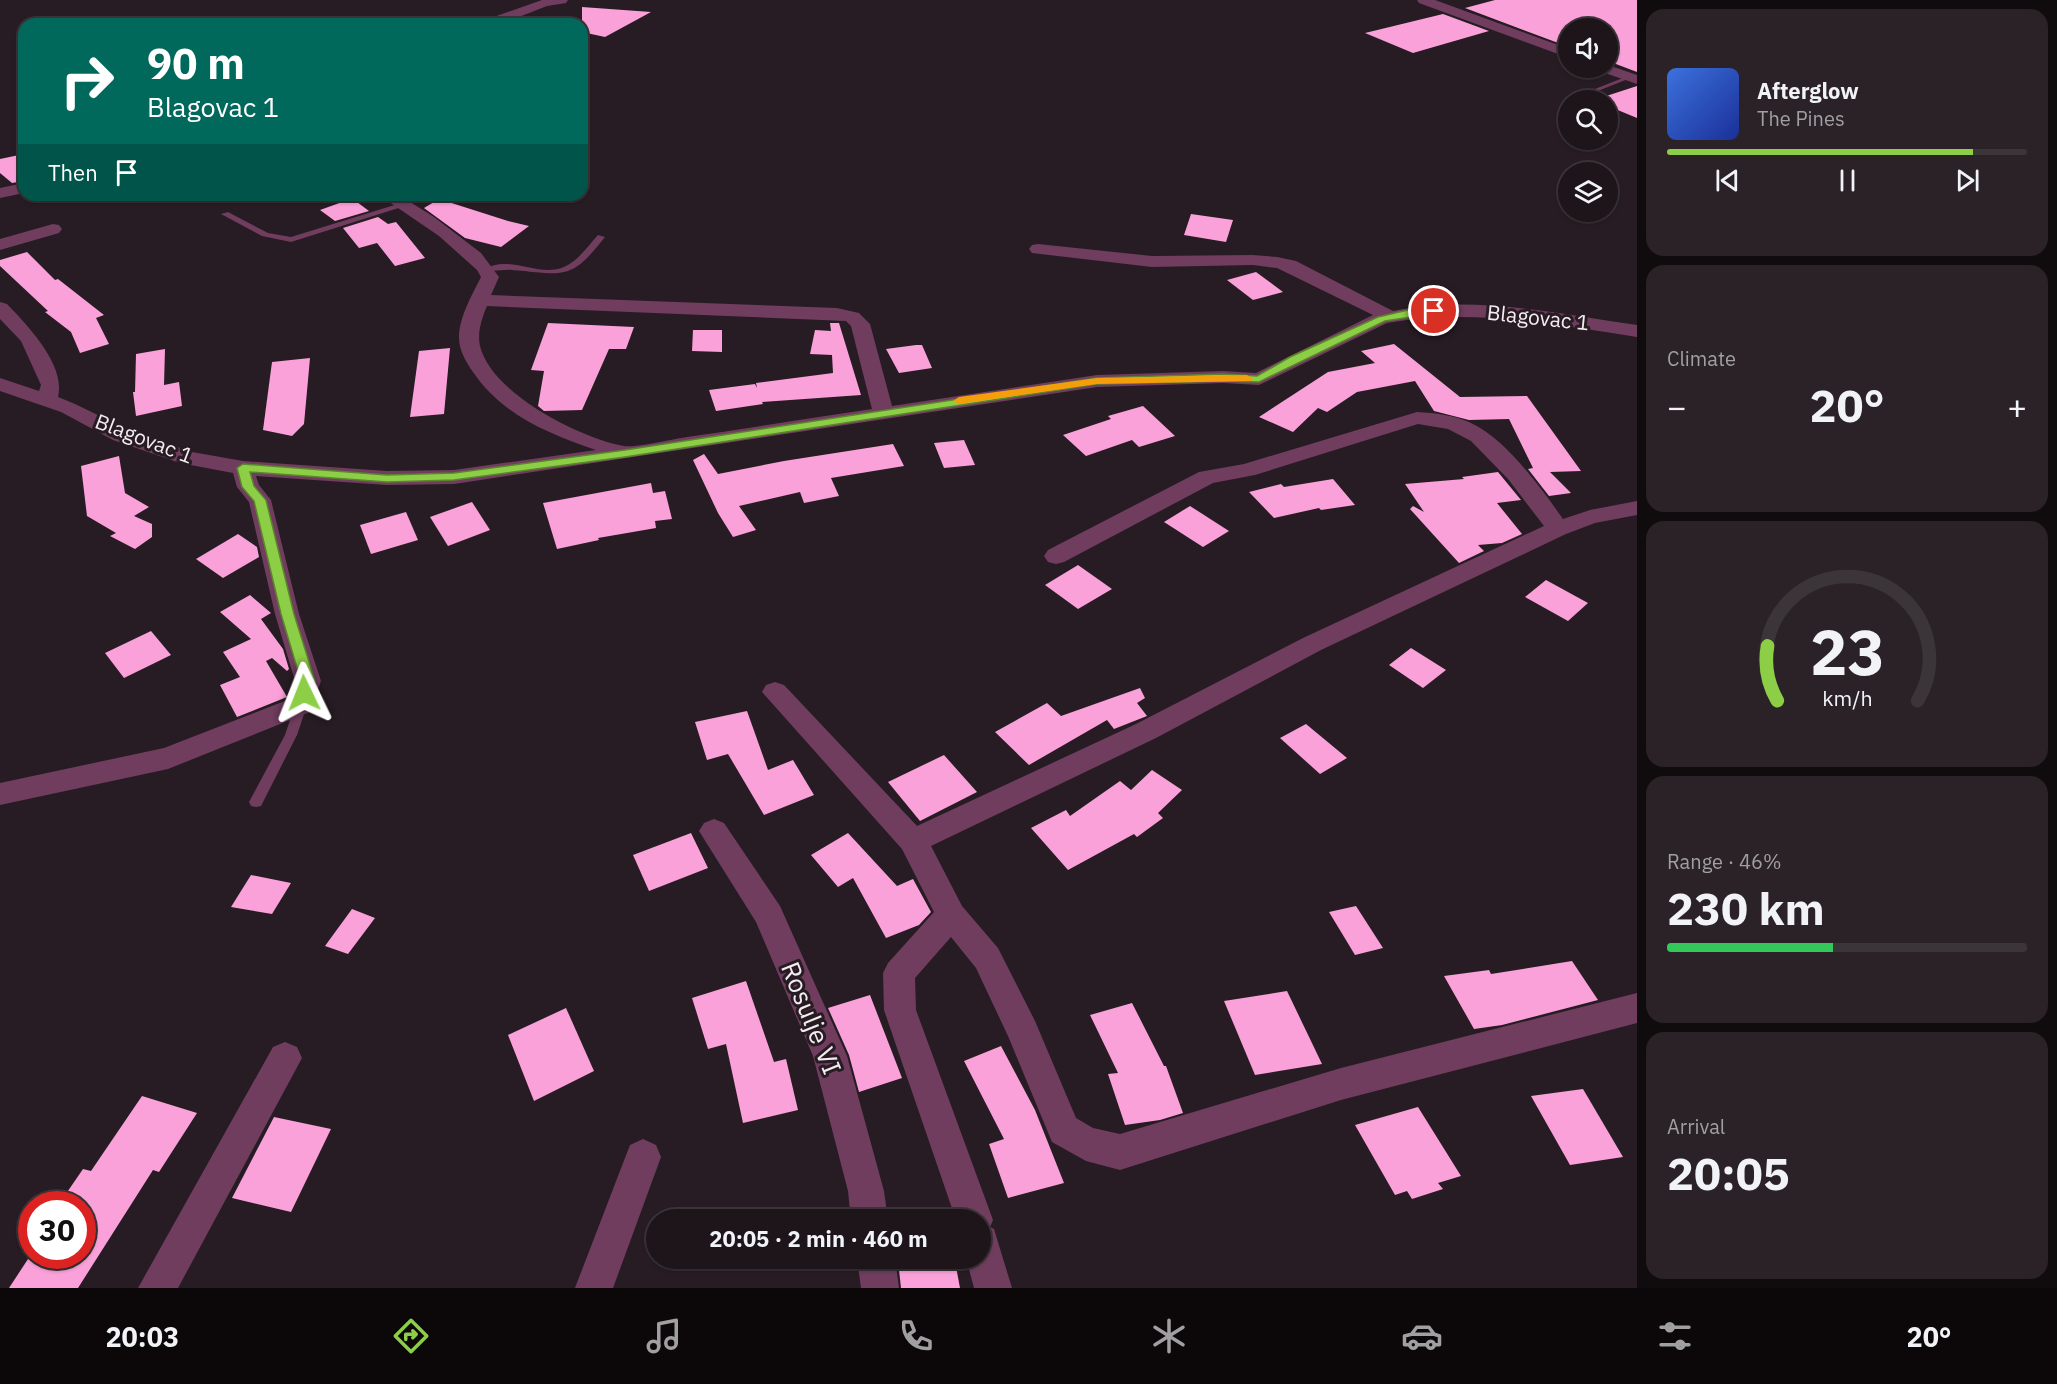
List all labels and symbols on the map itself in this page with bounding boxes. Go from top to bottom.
pin [1408,285,1459,336]
street label: Blagovac 1 [1486,298,1591,336]
street label: Blagovac 1 [91,407,197,470]
position arrow [272,661,336,725]
street label: Rosulje VI [774,956,850,1079]
speed limit sign: 30 [18,1191,96,1269]

